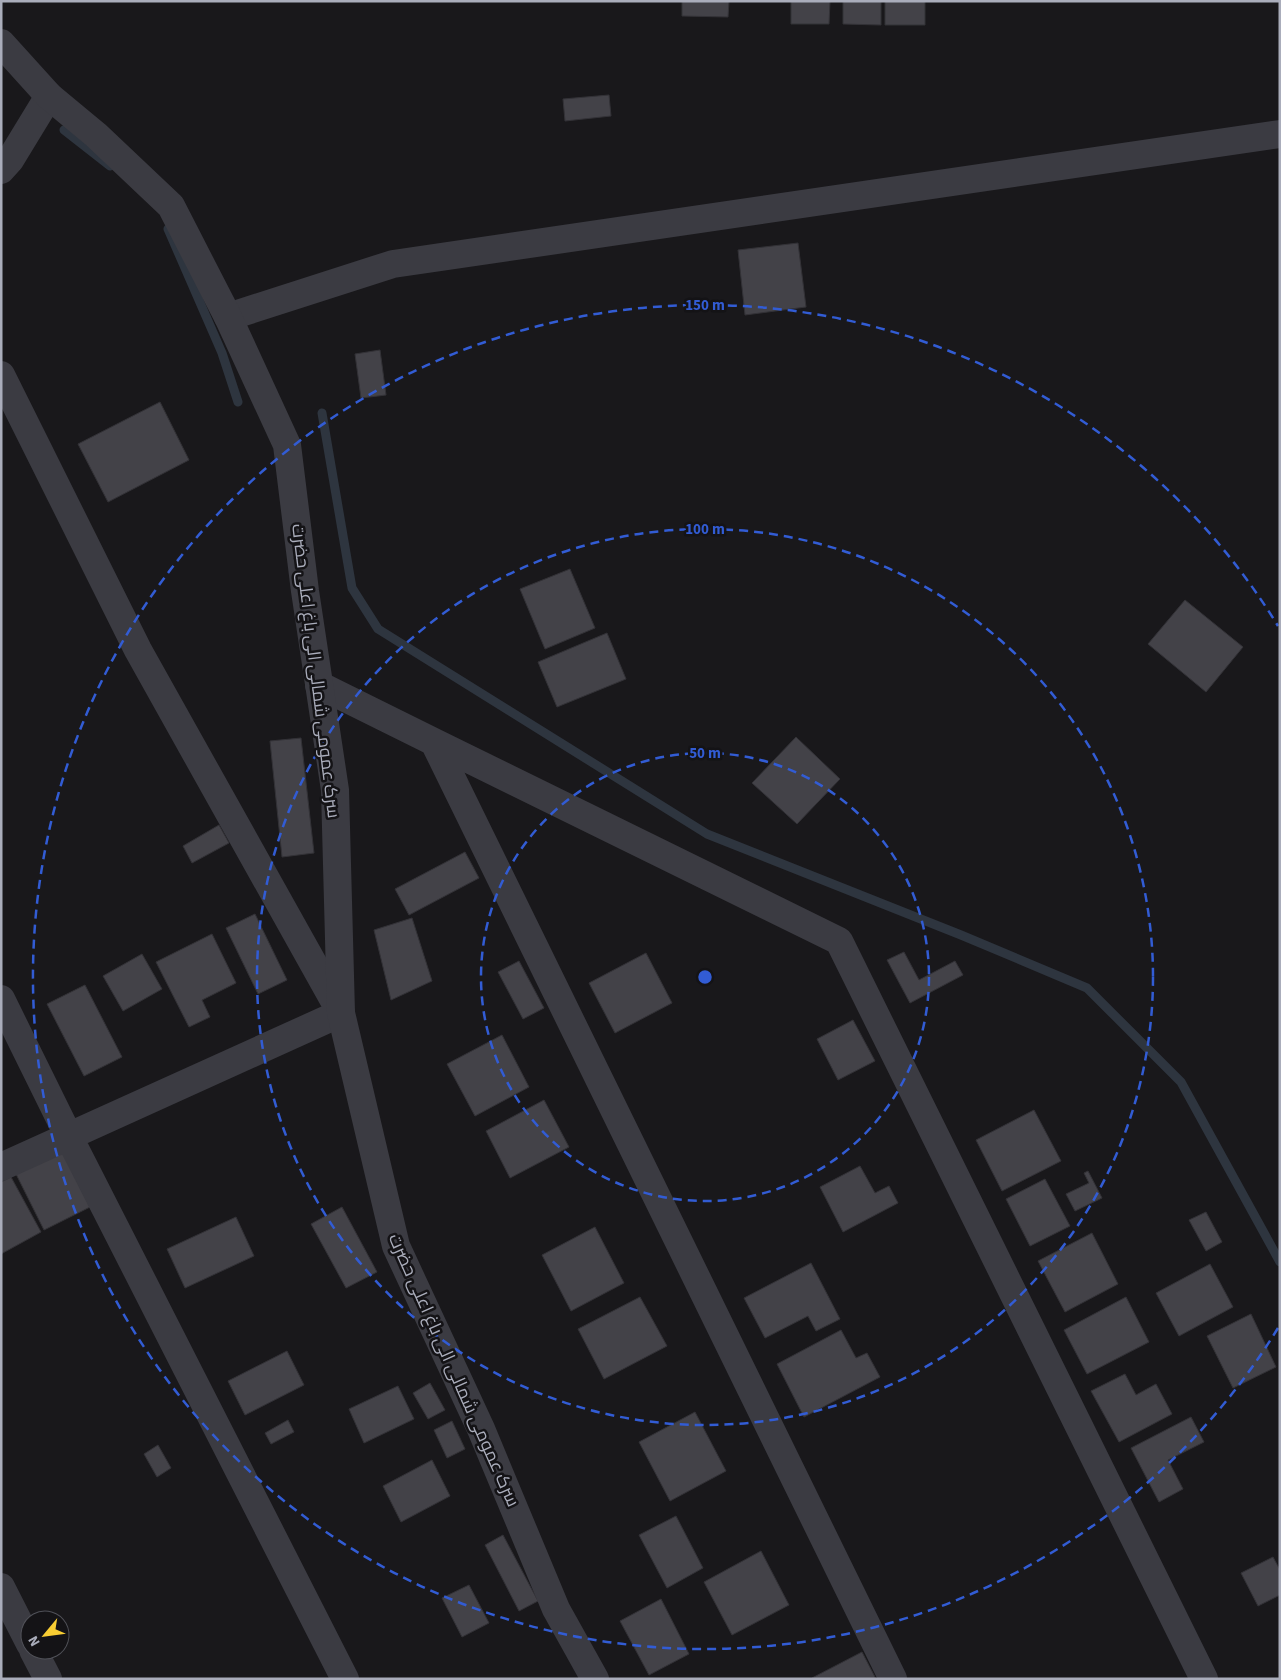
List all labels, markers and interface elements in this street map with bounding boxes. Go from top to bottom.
text: 150 m [685,295,725,316]
text: 100 m [685,519,725,540]
street label: سرک عمومی شمالی الی باغ اعلی حضرت [285,522,346,820]
text: 50 m [689,743,721,764]
centre of rings [696,968,714,986]
street label: سرک عمومی شمالی الی باغ اعلی حضرت [382,1230,525,1511]
north arrow [20,1610,70,1660]
text: N [24,1632,46,1650]

